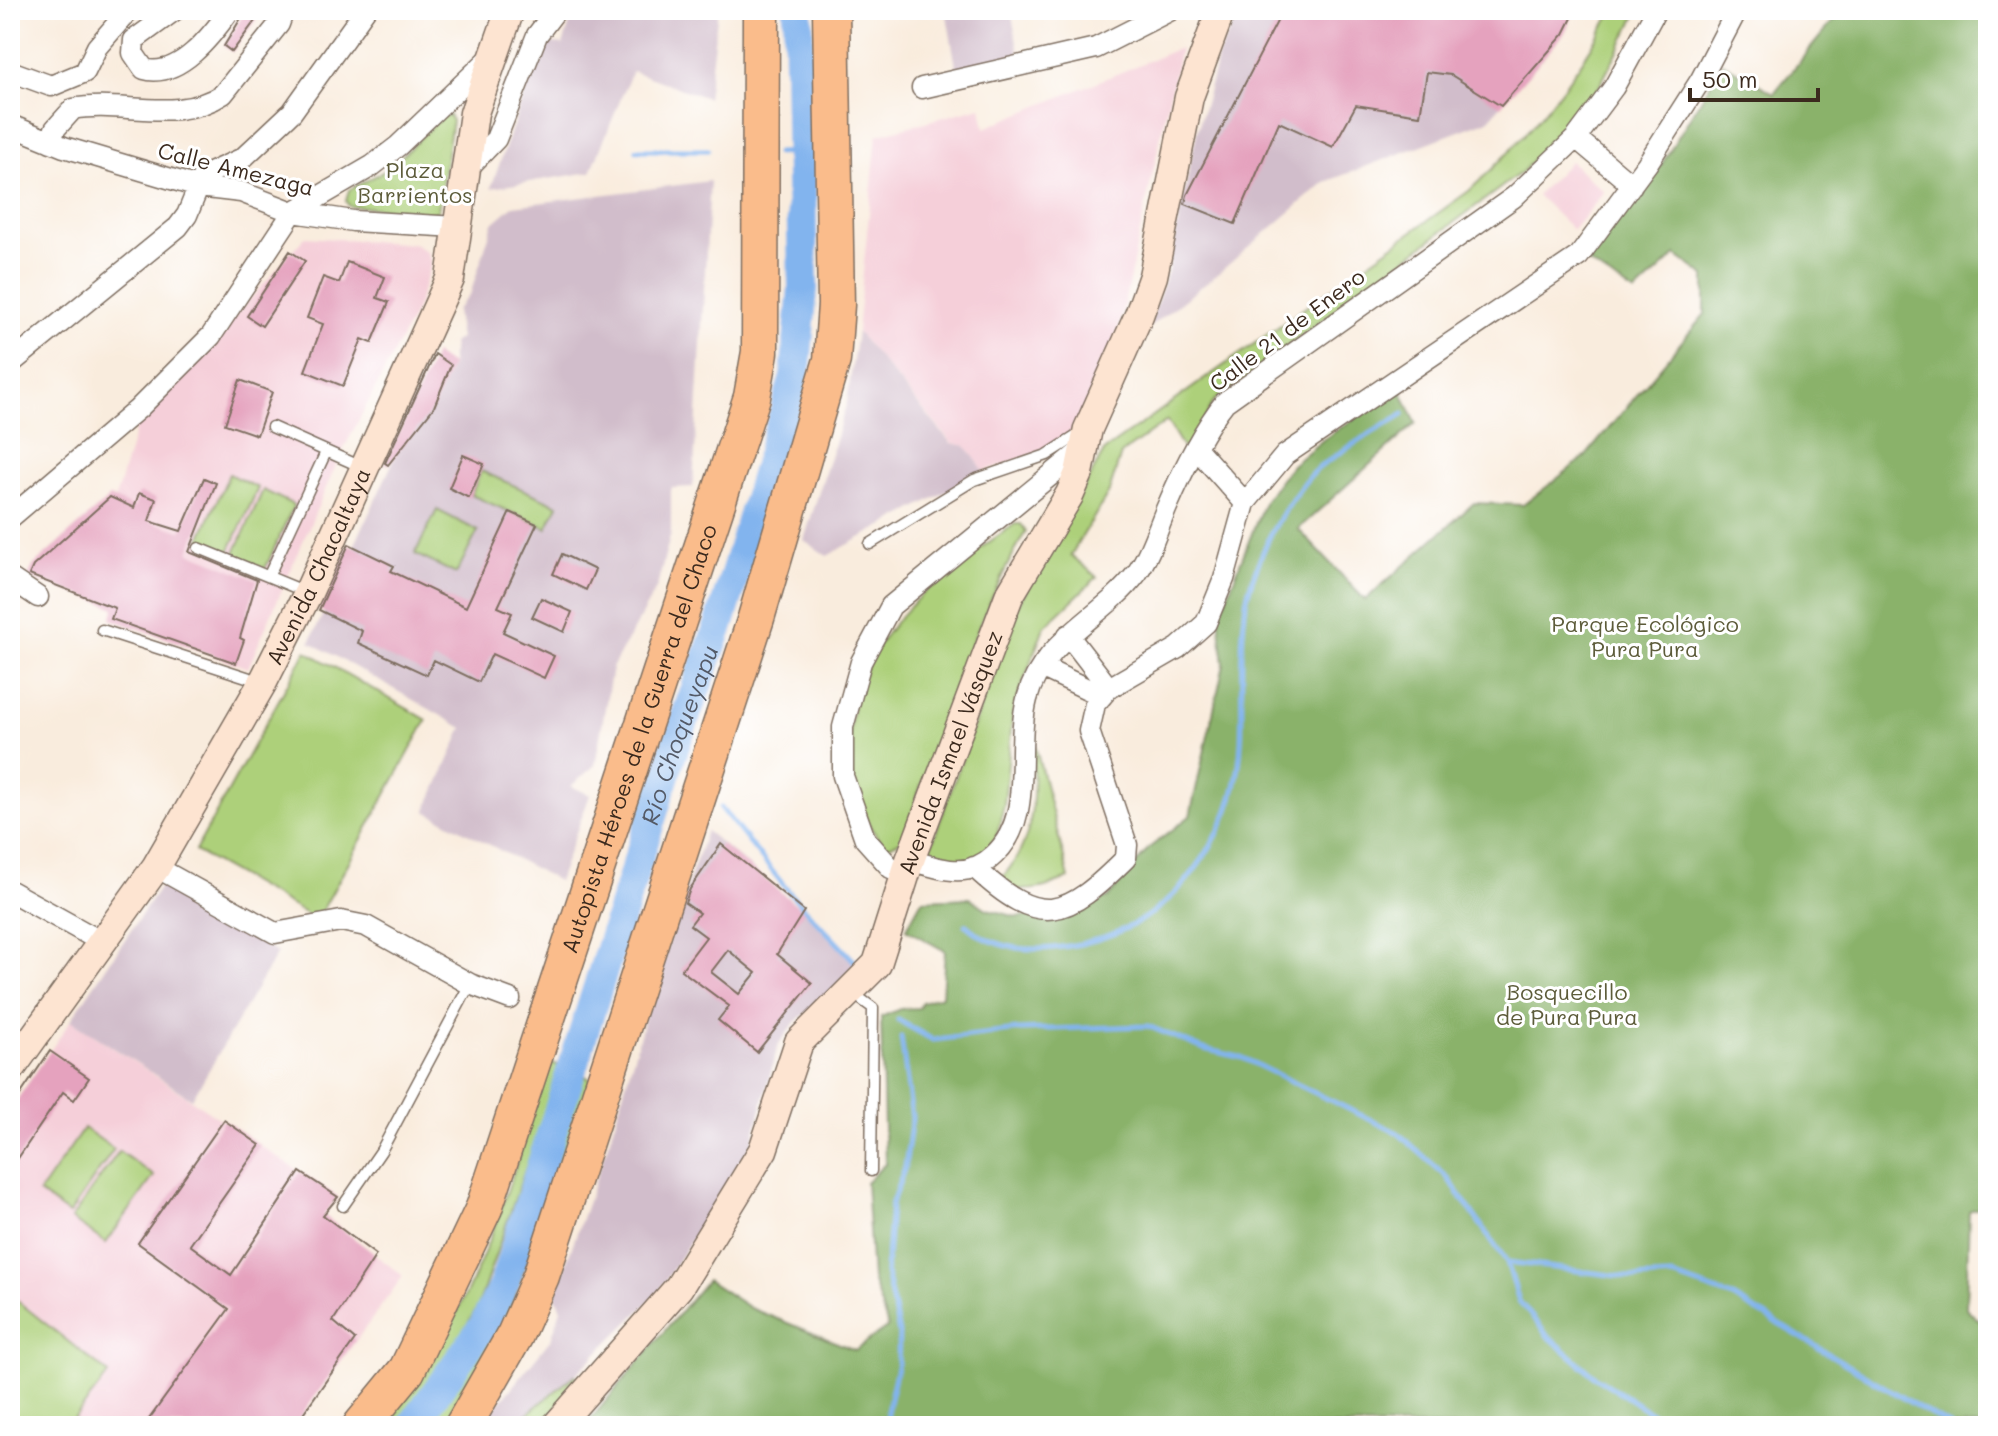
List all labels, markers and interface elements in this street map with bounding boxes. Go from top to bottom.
scale bar [1690,52,1818,102]
text: 50 m [1702,63,1758,94]
street label: Calle Amezaga [155,135,317,202]
park label: Plaza Barrientos [357,155,473,209]
street label: Calle 21 de Enero [1203,262,1370,398]
street label: Avenida Chacaltaya [259,463,377,670]
street label: Autopista Héroes de la Guerra del Chaco [554,520,723,957]
park label: Parque Ecológico Pura Pura [1551,609,1739,663]
street label: Avenida Ismael Vásquez [891,627,1009,878]
water label: Río Choqueyapu [633,640,725,829]
park label: Bosquecillo de Pura Pura [1496,977,1638,1031]

